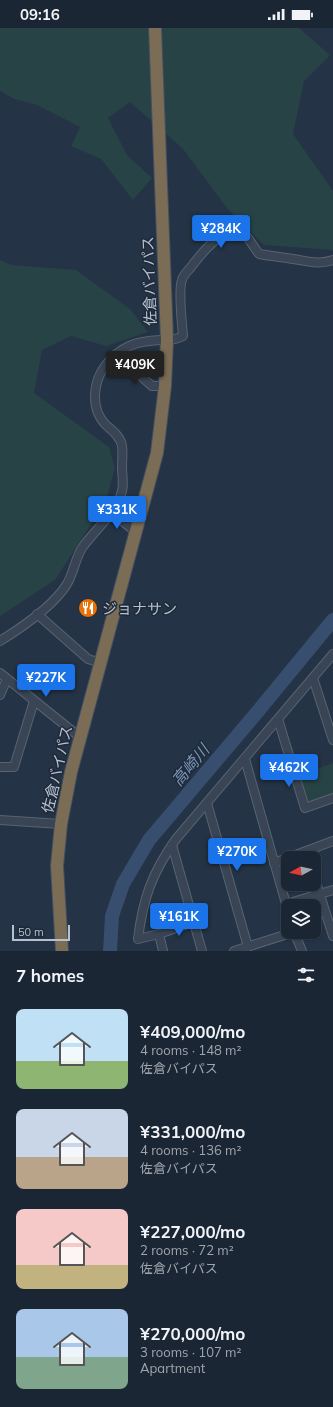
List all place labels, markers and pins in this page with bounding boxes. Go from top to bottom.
pin: ¥284K [193,215,249,249]
pin: ¥409K [107,351,163,385]
pin: ¥331K [89,496,145,530]
restaurant icon: ジョナサン [77,597,99,619]
place label: ジョナサン [102,599,177,618]
pin: ¥227K [18,664,74,698]
pin: ¥462K [261,754,317,788]
pin: ¥270K [209,838,265,872]
pin: ¥161K [151,903,207,937]

